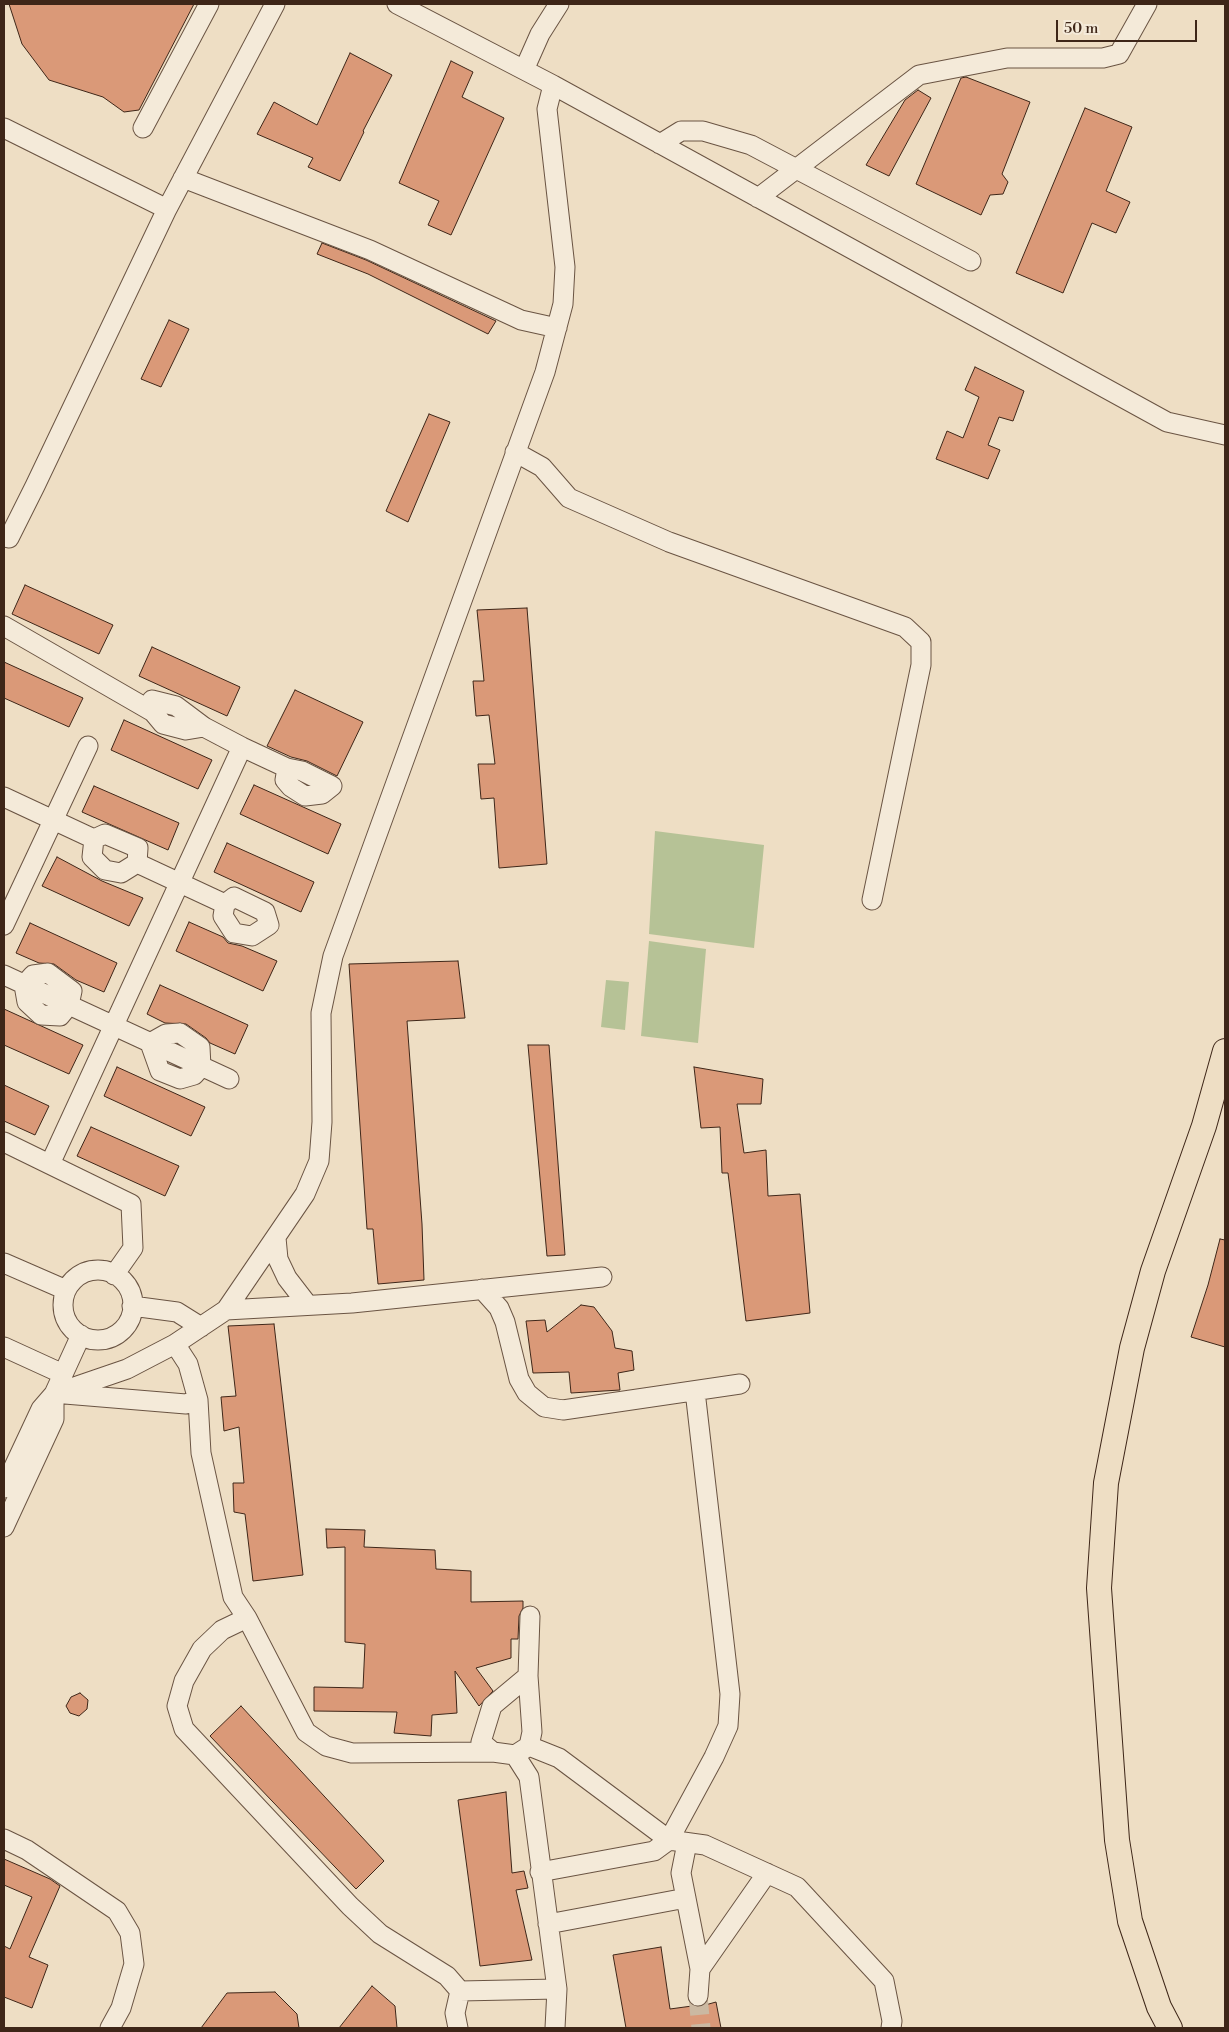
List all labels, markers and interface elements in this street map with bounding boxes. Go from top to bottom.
scale bar [1059,10,1200,42]
text: 50 m [1064,19,1098,38]

